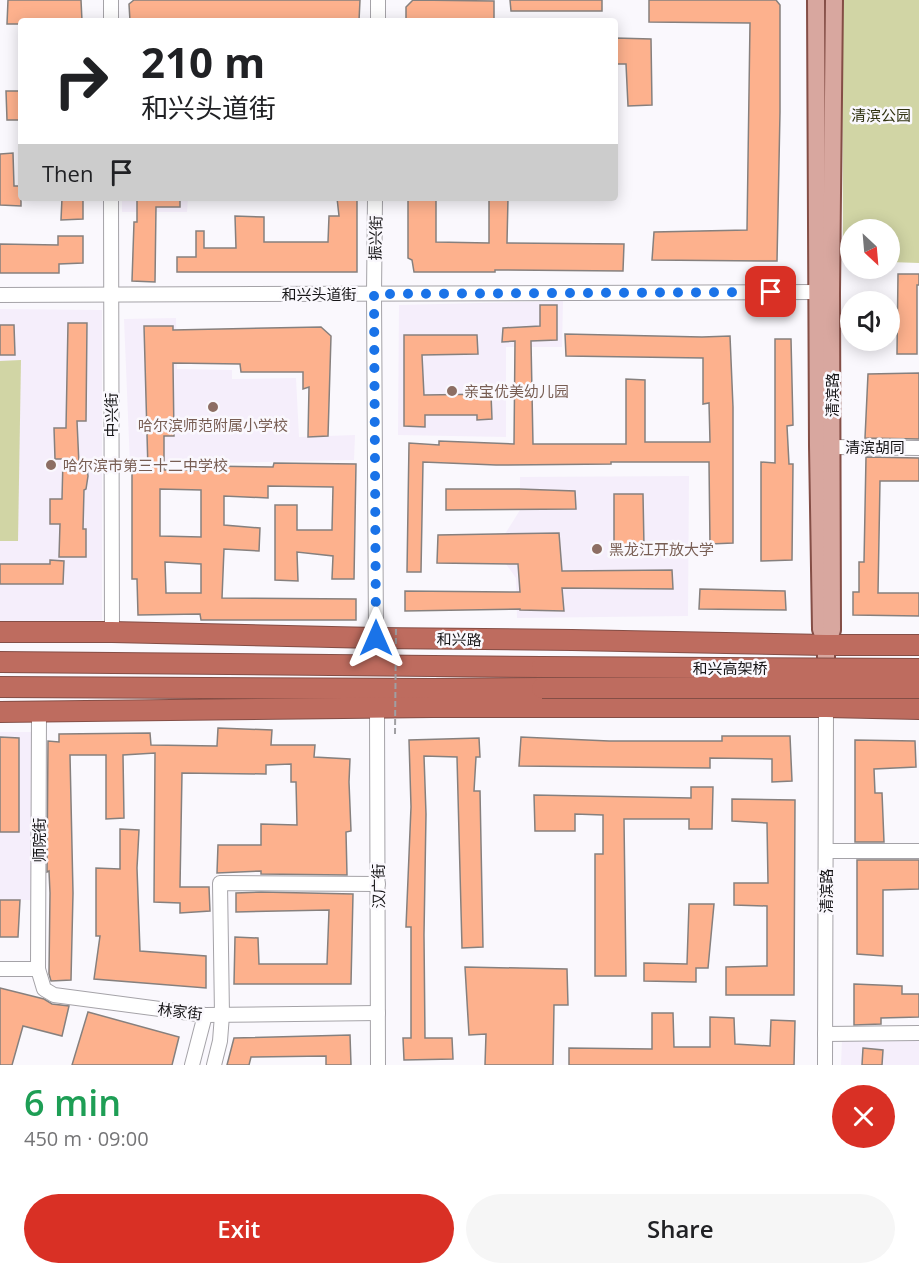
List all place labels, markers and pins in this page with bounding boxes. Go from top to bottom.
pin [745,266,796,317]
place label: 亲宝优美幼儿园 [464,381,569,401]
marker: 亲宝优美幼儿园 [445,384,459,398]
marker: 哈尔滨师范附属小学校 [206,400,220,414]
place label: 哈尔滨师范附属小学校 [138,415,288,435]
place label: 哈尔滨市第三十二中学校 [63,455,228,475]
marker: 哈尔滨市第三十二中学校 [44,458,58,472]
place label: 黑龙江开放大学 [609,539,714,559]
marker: 黑龙江开放大学 [590,542,604,556]

